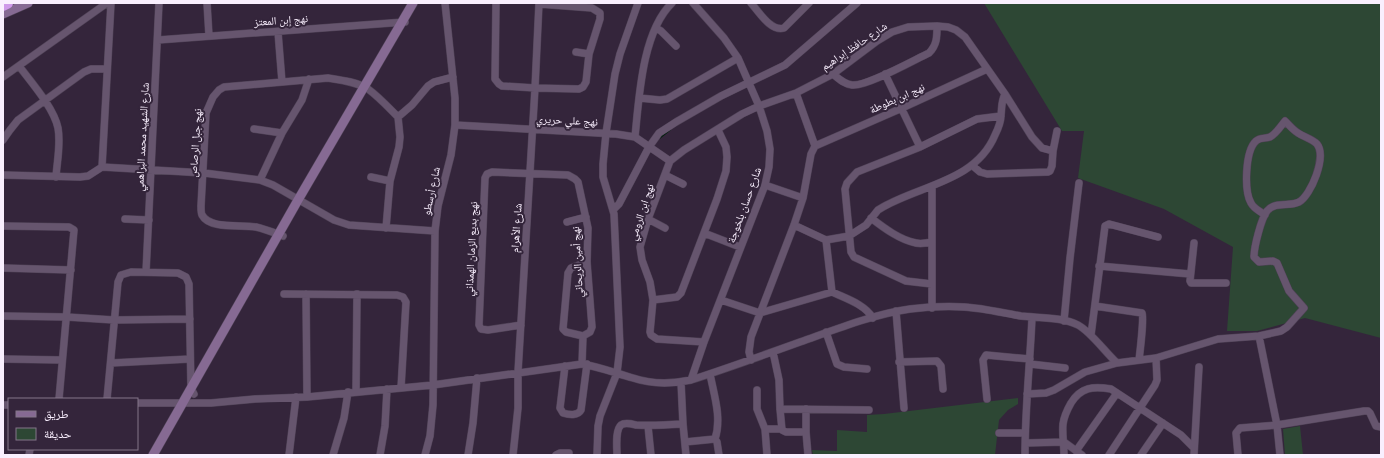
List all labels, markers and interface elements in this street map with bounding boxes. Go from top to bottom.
street label: نهج إبن المعتز [253,12,309,29]
street label: شارع حافظ إبراهيم [819,20,890,74]
street label: نهج ابن بطوطة [868,81,927,116]
street label: شارع الشهيد محمد البراهمي [133,82,154,192]
street label: نهج جبل الرصاص [187,108,204,178]
street label: نهج علي حريري [536,112,598,130]
street label: شارع أرسطو [419,165,443,217]
street label: شارع حسان بلخوجة [725,166,764,245]
street label: نهج ابن الرومي [626,182,658,243]
street label: نهج بديع الزمان الهمذاني [463,201,482,297]
street label: شارع الأهرام [508,203,525,253]
street label: نهج أمين الريحاني [568,226,588,298]
legend [8,398,138,450]
text: طريق [44,407,69,421]
text: حديقة [44,427,72,441]

